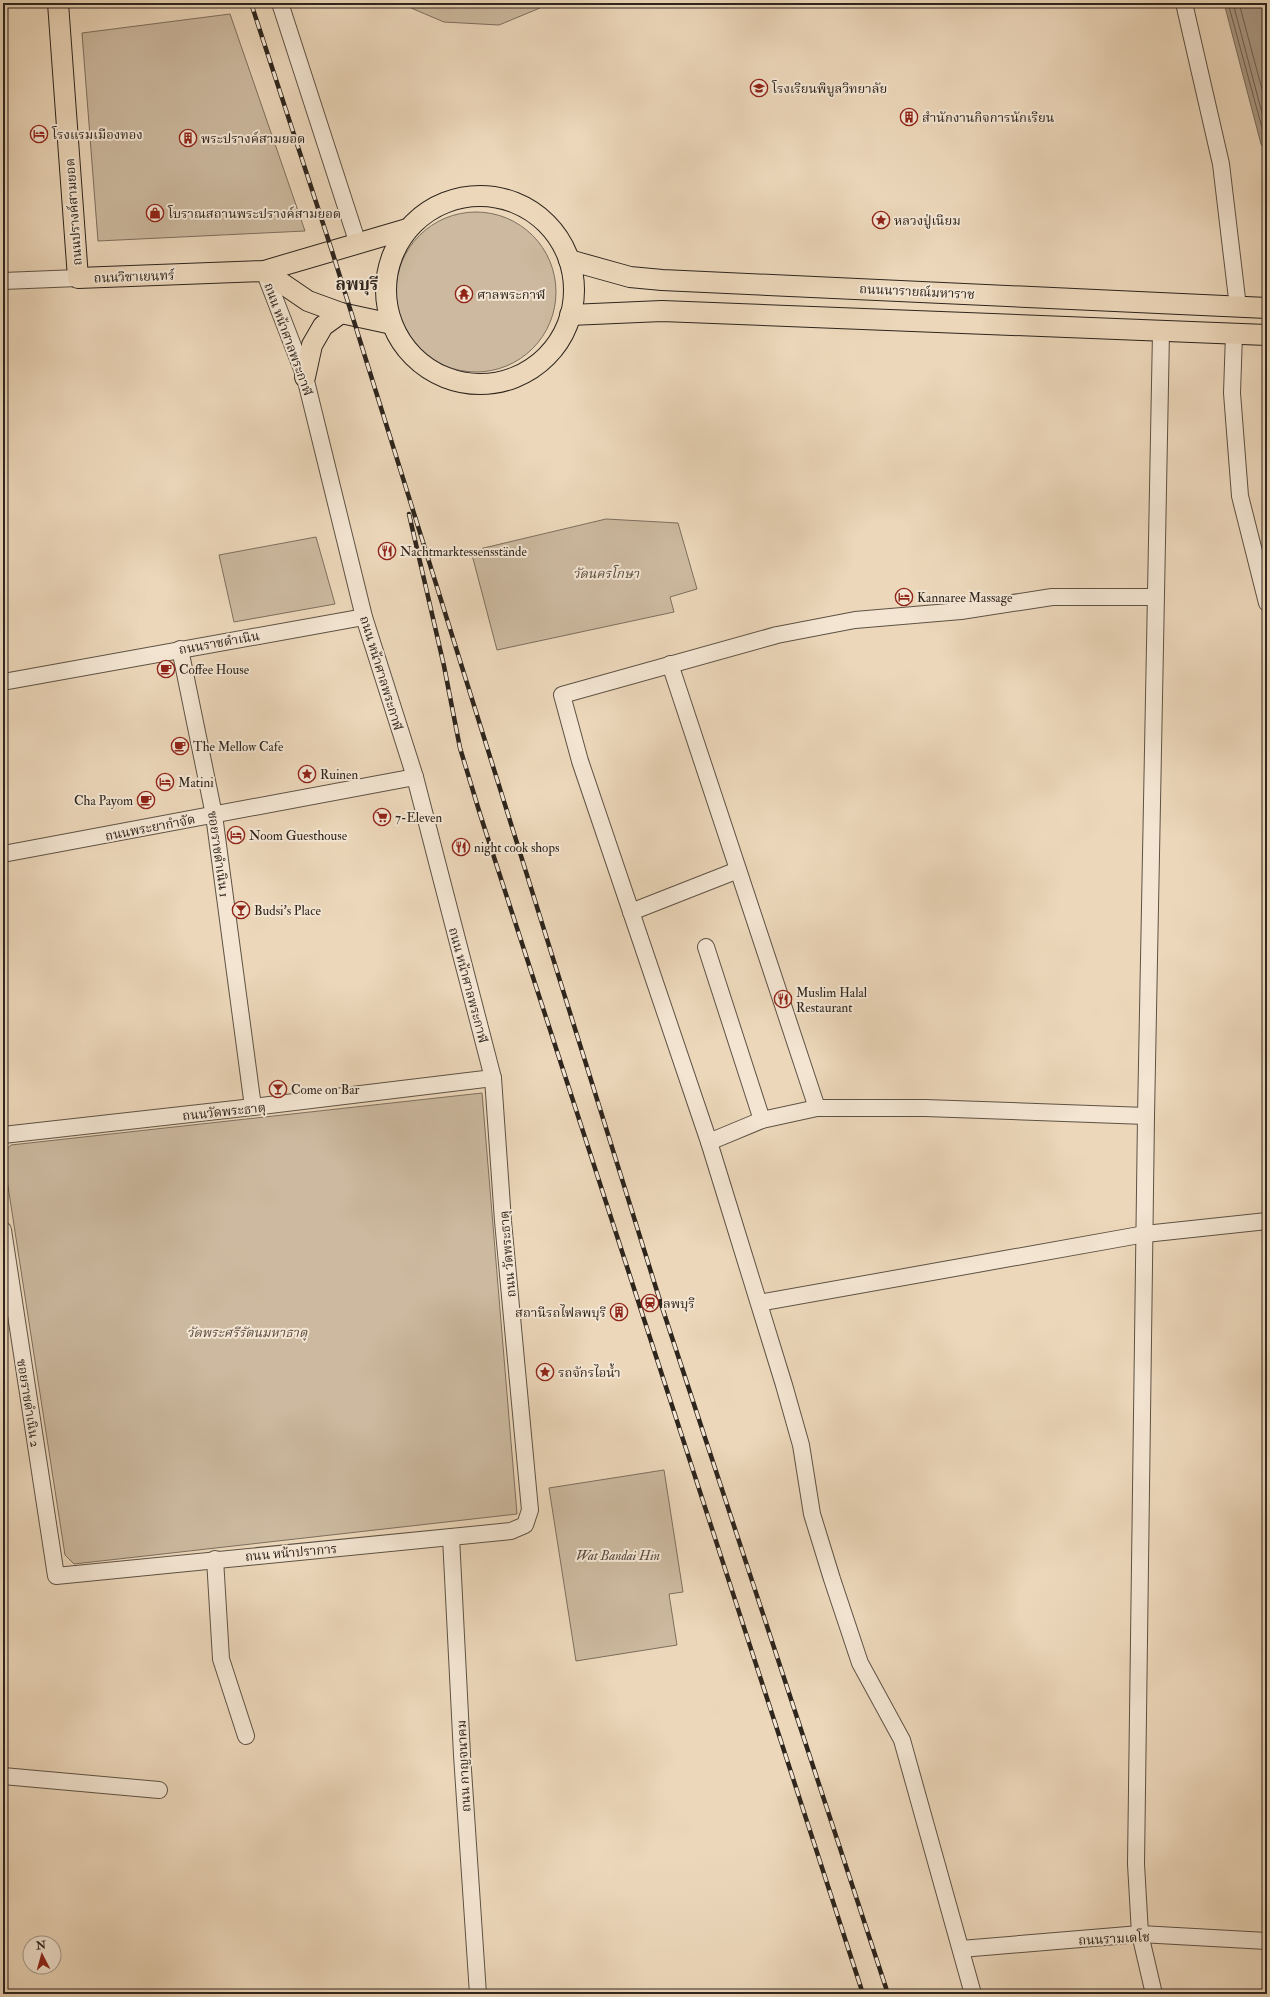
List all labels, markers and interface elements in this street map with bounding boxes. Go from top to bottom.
school or university icon: โรงเรียนพิบูลวิทยาลัย [749,78,769,98]
place label: โรงเรียนพิบูลวิทยาลัย [771,80,887,97]
building icon: สำนักงานกิจการนักเรียน [899,107,919,127]
place label: สำนักงานกิจการนักเรียน [922,110,1055,126]
hotel icon: โรงแรมเมืองทอง [29,124,49,144]
place label: โรงแรมเมืองทอง [51,126,143,143]
building icon: พระปรางค์สามยอด [178,128,198,148]
place label: พระปรางค์สามยอด [201,131,305,147]
street label: ถนนปรางค์สามยอด [62,158,86,266]
shop icon: โบราณสถานพระปรางค์สามยอด [145,203,165,223]
place label: โบราณสถานพระปรางค์สามยอด [167,205,341,222]
place icon: หลวงปู่เนียม [871,210,891,230]
place label: หลวงปู่เนียม [894,213,961,229]
street label: ถนนวิชาเยนทร์ [93,268,175,286]
district label: ลพบุรี [336,274,378,296]
street label: ถนน หน้าศาลพระกาฬ [260,281,316,398]
street label: ถนนนารายณ์มหาราช [859,281,975,303]
temple icon: ศาลพระกาฬ [454,284,474,304]
place label: ศาลพระกาฬ [477,287,545,303]
restaurant icon: Nachtmarktessensstände [377,541,397,561]
place label: Nachtmarktessensstände [400,544,527,560]
park label: วัดนครโกษา [573,564,640,582]
hotel icon: Kannaree Massage [894,587,914,607]
place label: Kannaree Massage [917,590,1013,606]
street label: ถนน หน้าศาลพระกาฬ [356,614,406,732]
street label: ถนนราชดำเนิน [178,628,261,658]
cafe icon: Coffee House [156,659,176,679]
place label: Coffee House [179,662,250,678]
cafe icon: The Mellow Cafe [170,736,190,756]
place label: The Mellow Cafe [193,739,284,755]
place icon: Ruinen [297,764,317,784]
place label: Ruinen [320,767,358,783]
hotel icon: Matini [155,772,175,792]
place label: Matini [178,775,214,791]
cafe icon: Cha Payom [136,790,156,810]
place label: Cha Payom [74,793,133,810]
supermarket icon: 7-Eleven [372,807,392,827]
street label: ซอยราชดำเนิน 1 [204,810,232,899]
place label: 7-Eleven [395,810,442,826]
street label: ถนนพระยากำจัด [104,811,197,845]
hotel icon: Noom Guesthouse [226,825,246,845]
place label: Noom Guesthouse [249,828,348,844]
restaurant icon: night cook shops [451,837,471,857]
place label: night cook shops [474,840,560,857]
bar icon: Budsi's Place [231,900,251,920]
place label: Budsi's Place [254,903,321,919]
street label: ถนน หน้าศาลพระกาฬ [445,926,491,1045]
place label: Muslim Halal Restaurant [796,985,868,1016]
restaurant icon: Muslim Halal Restaurant [773,989,793,1009]
bar icon: Come on Bar [268,1079,288,1099]
place label: Come on Bar [291,1082,360,1098]
street label: ถนนวัดพระธาตุ [182,1100,267,1124]
street label: ถนน วัดพระธาตุ [496,1210,520,1298]
station icon: ลพบุรี [640,1293,660,1313]
place label: ลพบุรี [663,1296,695,1312]
building icon: สถานีรถไฟลพบุรี [609,1302,629,1322]
place label: สถานีรถไฟลพบุรี [515,1304,606,1321]
park label: วัดพระศรีรัตนมหาธาตุ [187,1325,308,1341]
street label: ซอยราชดำเนิน 2 [13,1358,43,1449]
place icon: รถจักรไอน้ำ [535,1362,555,1382]
place label: รถจักรไอน้ำ [558,1363,621,1381]
street label: ถนน หน้าปราการ [244,1541,338,1565]
park label: Wat Bandai Hin [576,1548,660,1564]
street label: ถนน กาญจนาคม [454,1720,474,1812]
street label: ถนนรามเดโช [1078,1928,1150,1949]
north arrow [22,1935,62,1975]
text: N [34,1938,48,1953]

